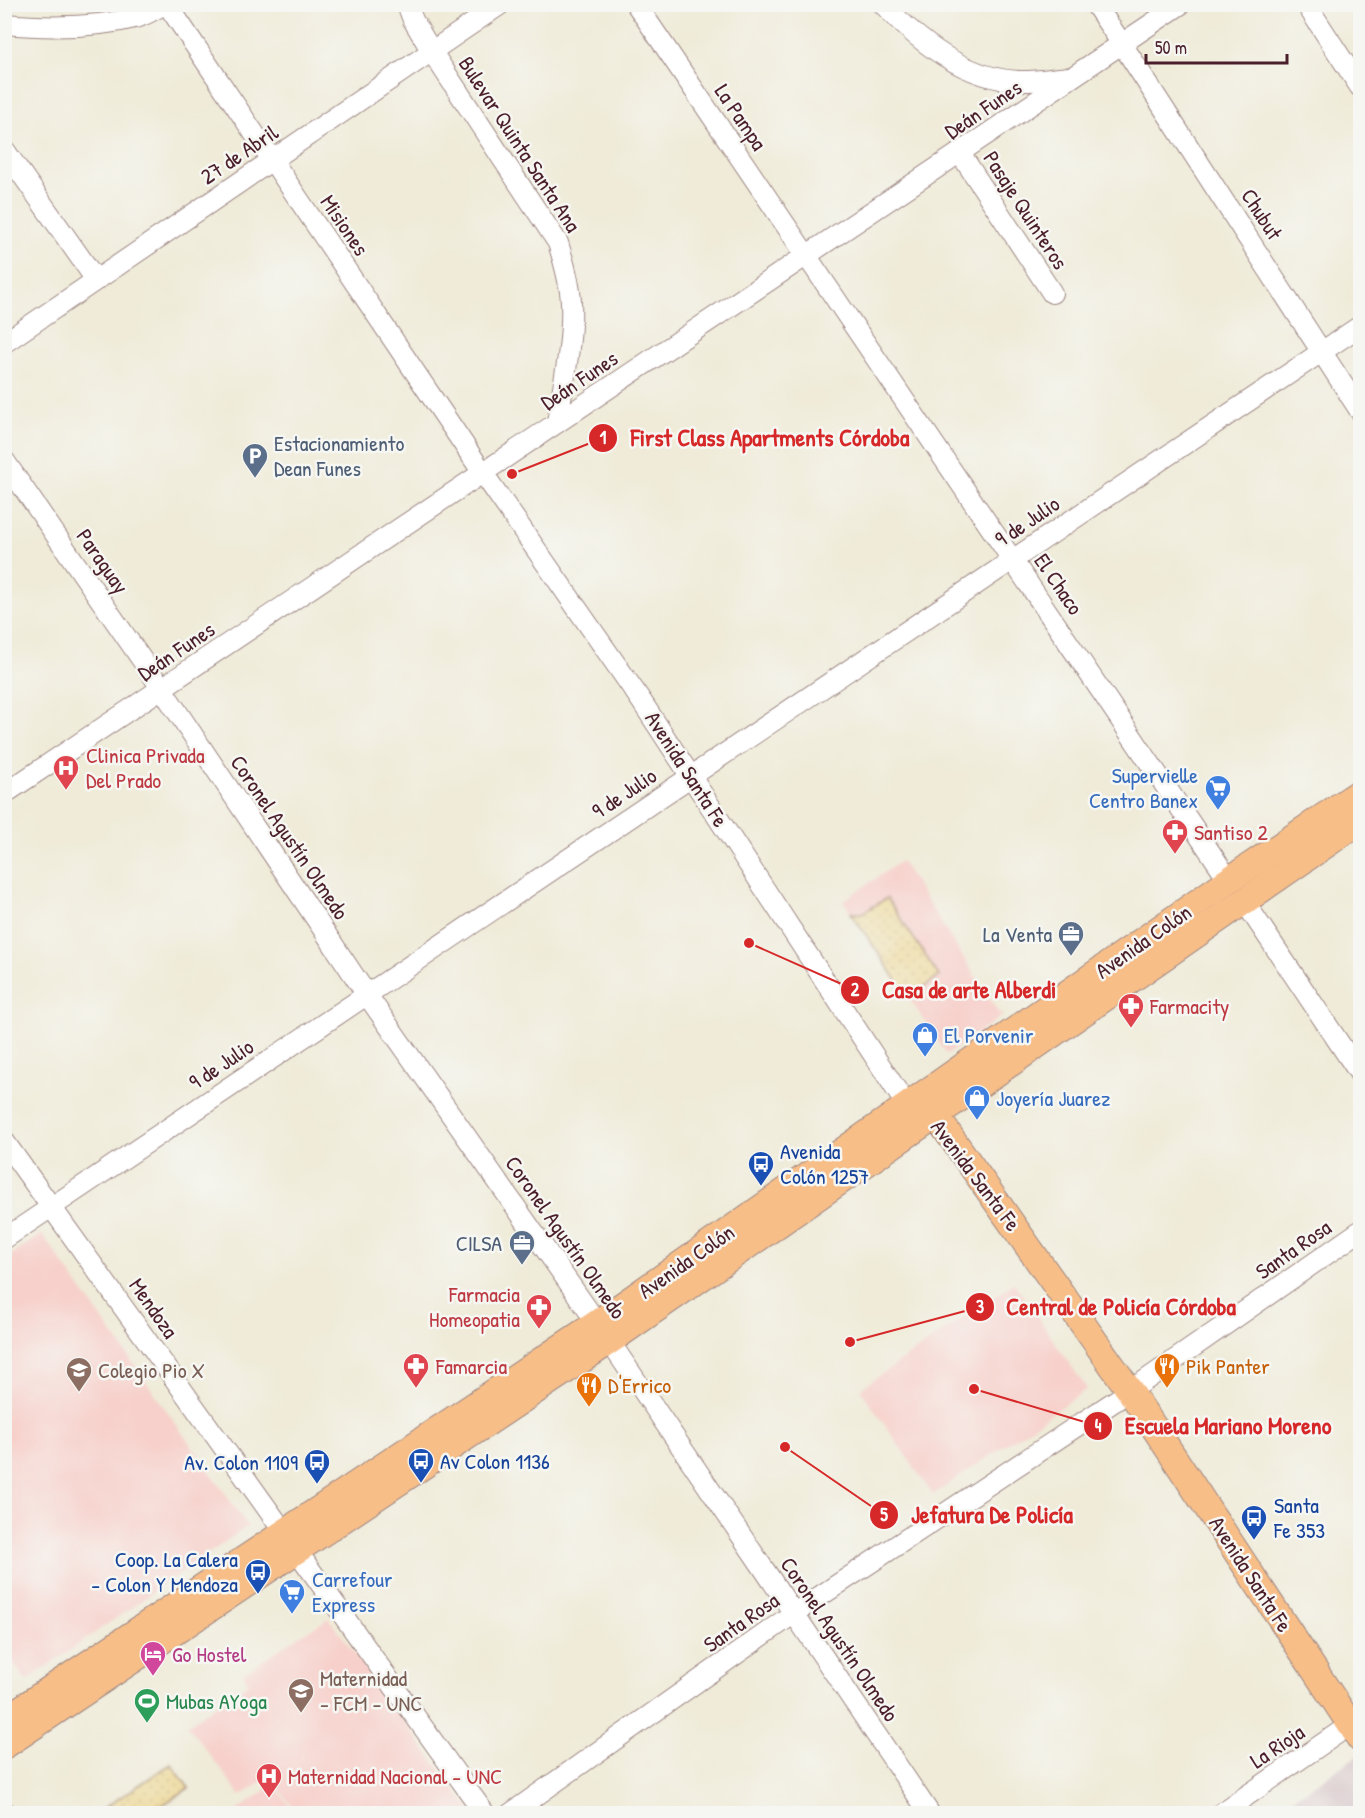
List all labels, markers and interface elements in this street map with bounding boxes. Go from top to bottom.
scale bar [1146,27,1287,65]
text: 50 m [1155,35,1187,60]
street label: Bulevar Quinta Santa Ana [452,50,588,238]
street label: Deán Funes [939,72,1027,146]
street label: La Pampa [708,78,774,156]
street label: 27 de Abril [194,117,284,191]
street label: Pasaje Quinteros [977,145,1075,275]
street label: Chubut [1234,183,1290,246]
street label: Misiones [314,189,376,261]
street label: Deán Funes [535,343,623,417]
callout: First Class Apartments Córdoba [588,417,921,459]
text: First Class Apartments Córdoba [630,421,910,454]
text: 1 [600,425,607,450]
place label: Estacionamiento Dean Funes [274,428,404,483]
parking icon: Estacionamiento Dean Funes [240,441,270,479]
street label: 9 de Julio [989,488,1065,554]
street label: Paraguay [70,523,136,599]
street label: El Chaco [1028,547,1091,621]
street label: Deán Funes [132,614,220,688]
street label: Avenida Santa Fe [638,705,736,833]
place label: Clinica Privada Del Prado [86,740,205,795]
street label: Coronel Agustín Olmedo [224,749,356,925]
hospital icon: Clinica Privada Del Prado [51,753,81,791]
street label: 9 de Julio [586,760,662,826]
place label: Supervielle Centro Banex [1089,760,1198,815]
supermarket icon: Supervielle Centro Banex [1203,773,1233,811]
pharmacy icon: Santiso 2 [1160,817,1190,855]
place label: Santiso 2 [1194,817,1269,847]
street label: Avenida Colón [1089,897,1197,985]
place label: La Venta [983,919,1052,949]
office icon: La Venta [1056,919,1086,957]
callout: Casa de arte Alberdi [840,969,1069,1011]
text: Casa de arte Alberdi [882,973,1056,1005]
text: 2 [851,977,860,1002]
pharmacy icon: Farmacity [1116,991,1146,1029]
place label: Farmacity [1149,991,1229,1021]
shop icon: El Porvenir [910,1020,940,1058]
place label: El Porvenir [944,1020,1034,1050]
street label: 9 de Julio [183,1031,259,1097]
shop icon: Joyería Juarez [962,1083,992,1121]
place label: Joyería Juarez [996,1083,1110,1113]
street label: Avenida Santa Fe [924,1113,1028,1237]
place label: Avenida Colón 1257 [780,1136,869,1191]
bus stop icon: Avenida Colón 1257 [746,1149,776,1187]
street label: Coronel Agustín Olmedo [499,1150,634,1325]
street label: Santa Rosa [1249,1212,1337,1286]
street label: Avenida Colón [632,1217,740,1305]
place label: CILSA [456,1228,502,1258]
office icon: CILSA [507,1228,537,1266]
street label: Mendoza [122,1272,186,1344]
place label: Farmacia Homeopatia [429,1279,520,1334]
callout: Central de Policía Córdoba [965,1286,1248,1328]
text: Central de Policía Córdoba [1006,1290,1236,1322]
pharmacy icon: Farmacia Homeopatia [524,1292,554,1330]
text: 3 [976,1294,984,1319]
pharmacy icon: Famarcia [401,1351,431,1389]
place label: Famarcia [435,1351,507,1381]
restaurant icon: Pik Panter [1152,1351,1182,1389]
place label: Pik Panter [1186,1351,1270,1381]
school or university icon: Colegio Pio X [64,1355,94,1393]
place label: Colegio Pio X [98,1355,205,1385]
restaurant icon: D'Errico [574,1370,604,1408]
place label: D'Errico [608,1370,671,1400]
callout: Escuela Mariano Moreno [1083,1405,1344,1447]
text: Escuela Mariano Moreno [1125,1409,1332,1441]
text: 4 [1095,1413,1102,1438]
bus stop icon: Av Colon 1136 [406,1446,436,1484]
place label: Av Colon 1136 [440,1446,550,1476]
place label: Av. Colon 1109 [184,1447,298,1477]
bus stop icon: Av. Colon 1109 [302,1447,332,1485]
place label: Santa Fe 353 [1273,1490,1325,1545]
callout: Jefatura De Policía [869,1494,1085,1536]
text: Jefatura De Policía [911,1498,1074,1530]
text: 5 [880,1502,888,1527]
bus stop icon: Santa Fe 353 [1239,1503,1269,1541]
street label: Avenida Santa Fe [1202,1510,1300,1638]
place label: Coop. La Calera - Colon Y Mendoza [91,1544,238,1599]
street label: Coronel Agustín Olmedo [774,1551,906,1727]
bus stop icon: Coop. La Calera - Colon Y Mendoza [243,1557,273,1595]
place label: Carrefour Express [312,1564,393,1619]
supermarket icon: Carrefour Express [277,1577,307,1615]
street label: Santa Rosa [697,1585,785,1659]
hotel icon: Go Hostel [138,1639,168,1677]
place label: Go Hostel [172,1639,246,1669]
place label: Maternidad - FCM - UNC [320,1663,422,1718]
school or university icon: Maternidad - FCM - UNC [286,1676,316,1714]
sports icon: Mubas AYoga [132,1686,162,1724]
place label: Mubas AYoga [166,1686,267,1716]
street label: La Rioja [1244,1717,1310,1775]
hospital icon: Maternidad Nacional - UNC [254,1761,284,1799]
place label: Maternidad Nacional - UNC [288,1761,502,1791]

